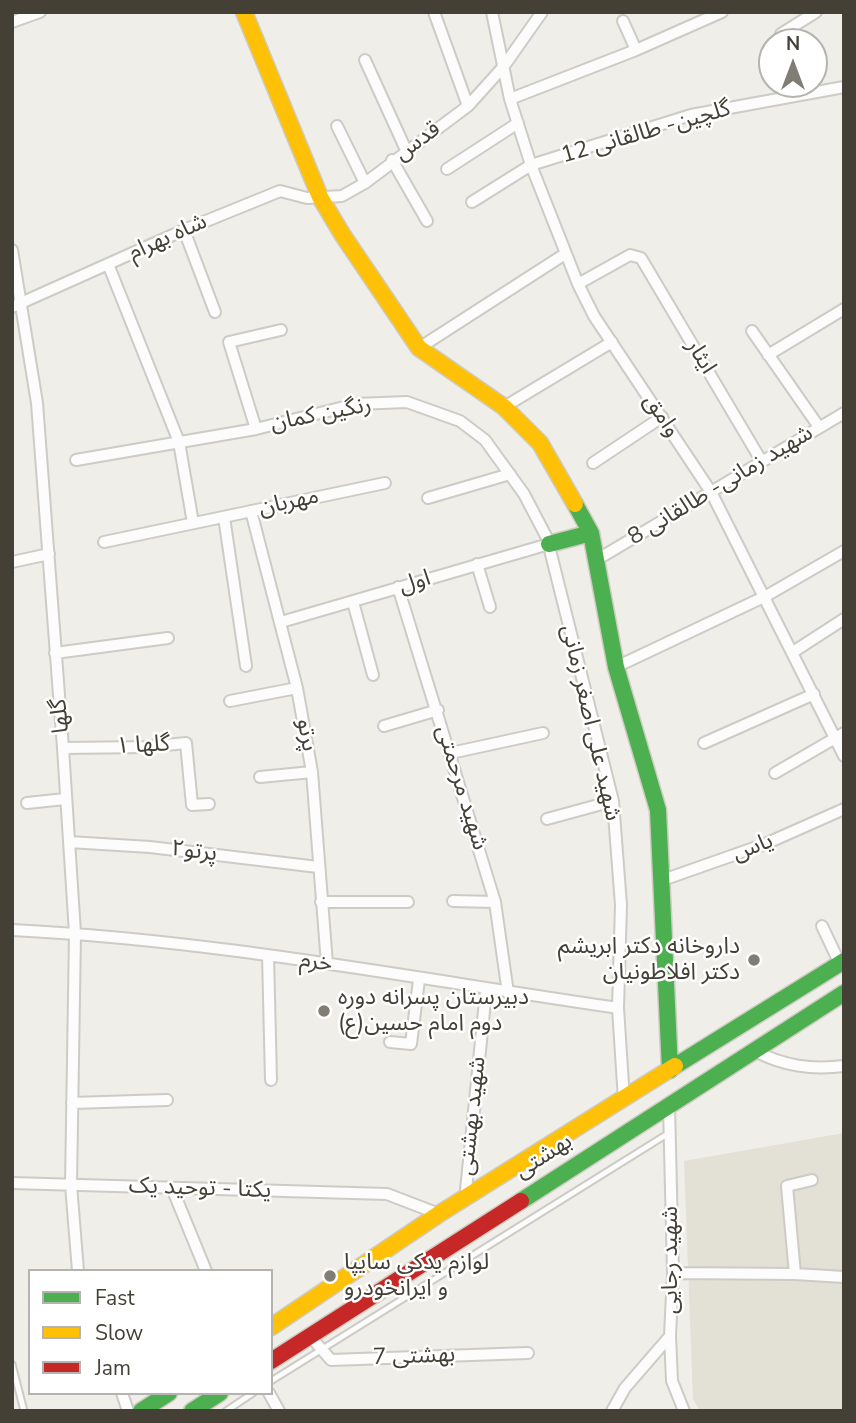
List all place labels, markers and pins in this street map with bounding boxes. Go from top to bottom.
place label: داروخانه دکتر ابریشم دکتر افلاطونیان [558,933,740,987]
marker: داروخانه دکتر ابریشم دکتر افلاطونیان [746,952,762,968]
place label: دبیرستان پسرانه دوره دوم امام حسین(ع) [338,984,529,1038]
marker: دبیرستان پسرانه دوره دوم امام حسین(ع) [316,1003,332,1019]
place label: لوازم یدکی سایپا و ایرانخودرو [344,1249,489,1303]
marker: لوازم یدکی سایپا و ایرانخودرو [322,1268,338,1284]

